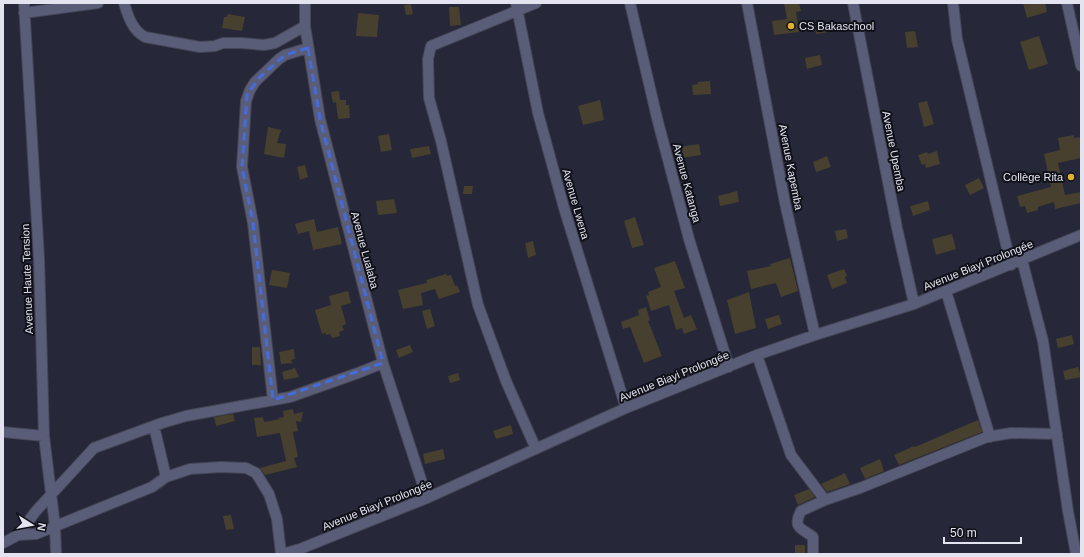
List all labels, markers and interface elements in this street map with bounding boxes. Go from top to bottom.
place label: CS Bakaschool [799,20,874,32]
marker: CS Bakaschool [786,21,796,31]
street label: Avenue Upemba [880,110,908,193]
street label: Avenue Kapemba [777,123,805,212]
street label: Avenue Katanga [671,142,704,225]
street label: Avenue Lwena [560,167,592,241]
place label: Collège Rita [1003,171,1064,183]
marker: Collège Rita [1066,172,1076,182]
street label: Avenue Lualaba [349,210,381,291]
street label: Avenue Haute Tension [19,224,35,334]
street label: Avenue Biayi Prolongée [921,237,1035,293]
street label: Avenue Biayi Prolongée [617,348,731,404]
street label: Avenue Biayi Prolongée [320,477,434,533]
north arrow [12,505,52,545]
scale bar [944,519,1021,545]
text: N [35,522,48,532]
text: 50 m [950,526,977,540]

